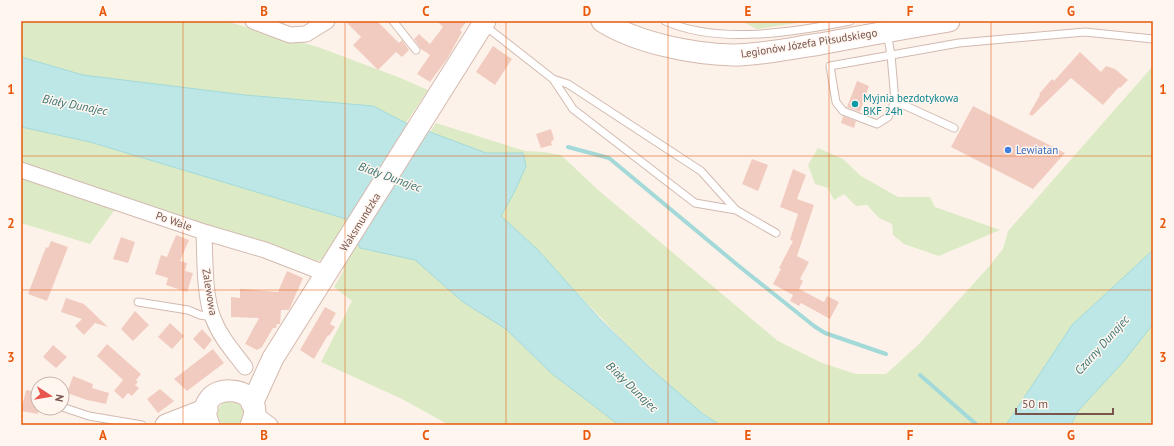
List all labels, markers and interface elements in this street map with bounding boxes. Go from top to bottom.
text: A [99,3,107,20]
text: B [260,3,268,20]
text: C [422,3,430,20]
text: D [583,3,591,20]
text: E [745,3,752,20]
text: F [907,3,914,20]
text: G [1067,3,1075,20]
street label: Legionów Józefa Piłsudskiego [740,25,878,61]
text: 1 [7,81,15,98]
text: 1 [1159,81,1167,98]
water label: Biały Dunajec [41,91,110,118]
place label: Myjnia bezdotykowa BKF 24h [863,91,959,118]
marker: Myjnia bezdotykowa BKF 24h [850,99,860,109]
place label: Lewiatan [1016,143,1058,157]
marker: Lewiatan [1003,145,1013,155]
water label: Biały Dunajec [356,158,425,195]
street label: Waksmundzka [336,190,384,254]
street label: Po Wale [154,208,194,234]
text: 2 [7,215,15,232]
text: 2 [1159,215,1167,232]
street label: Zalewowa [199,268,221,316]
water label: Czarny Dunajec [1071,311,1133,377]
text: 3 [7,349,15,366]
text: 3 [1159,349,1167,366]
water label: Biały Dunajec [603,358,662,416]
north arrow [30,376,70,416]
scale bar [1016,390,1113,416]
text: N [52,393,67,403]
text: 50 m [1022,396,1048,411]
text: A [99,427,107,444]
text: B [260,427,268,444]
text: C [422,427,430,444]
text: D [583,427,591,444]
text: E [745,427,752,444]
text: F [907,427,914,444]
text: G [1067,427,1075,444]

